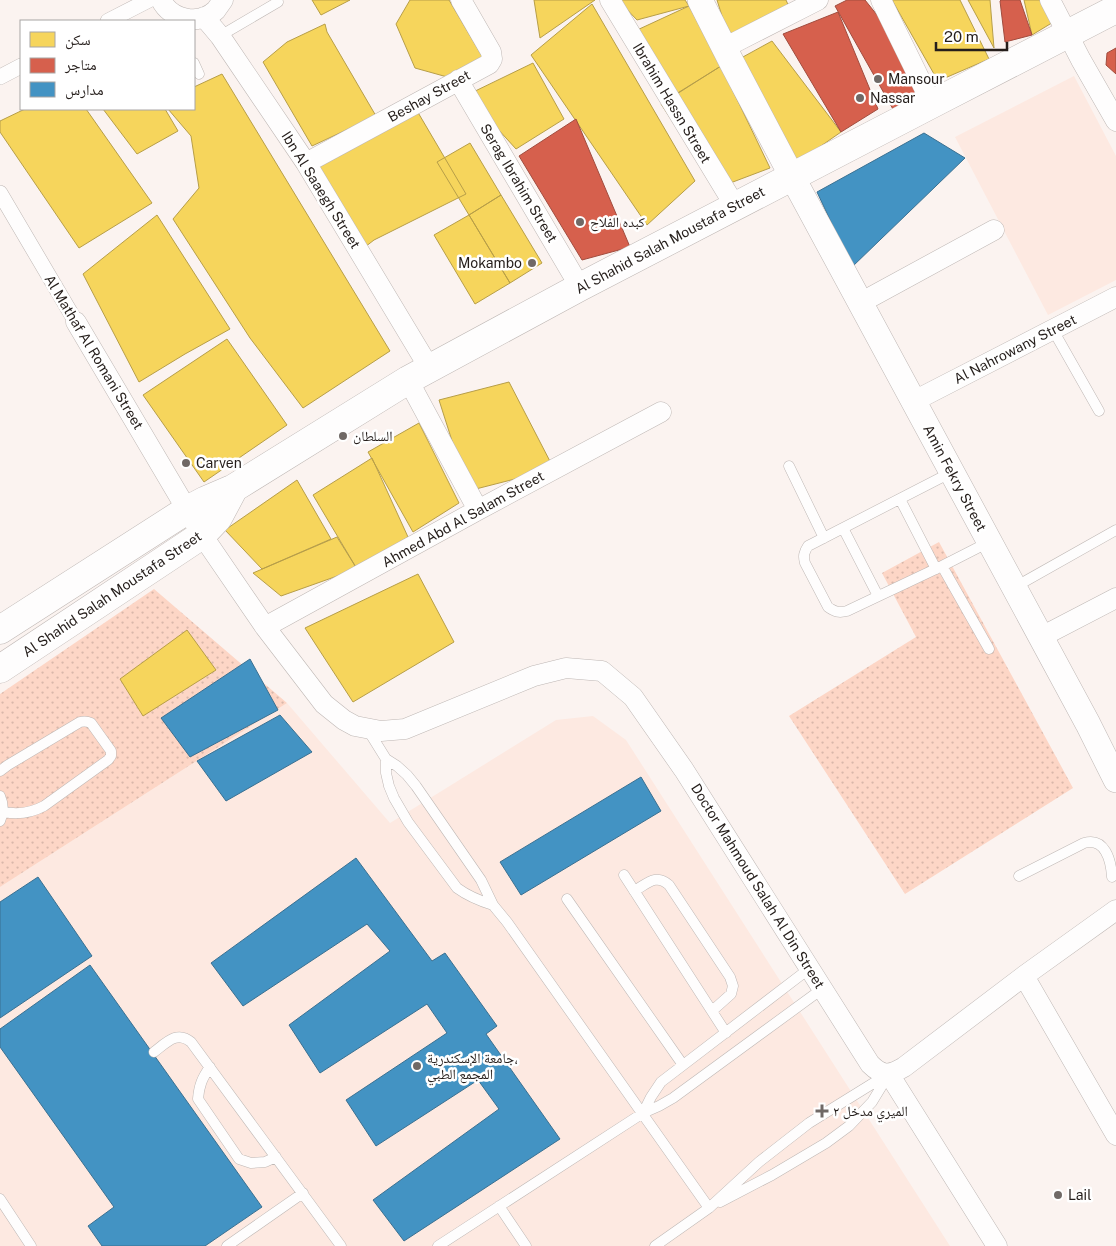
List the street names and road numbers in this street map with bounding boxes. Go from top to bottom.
street label: Ibrahim Hassn Street [630,40,714,166]
street label: Beshay Street [385,67,473,125]
street label: Serag Ibrahim Street [477,121,561,245]
street label: Ibn Al Saaegh Street [278,128,364,252]
street label: Al Shahid Salah Moustafa Street [573,183,767,297]
street label: Al Mathaf Al Romani Street [41,272,147,432]
street label: Al Nahrowany Street [951,311,1079,387]
street label: Amin Fekry Street [920,422,990,534]
street label: Ahmed Abd Al Salam Street [379,468,547,570]
street label: Al Shahid Salah Moustafa Street [20,528,204,660]
street label: Doctor Mahmoud Salah Al Din Street [688,781,828,991]

